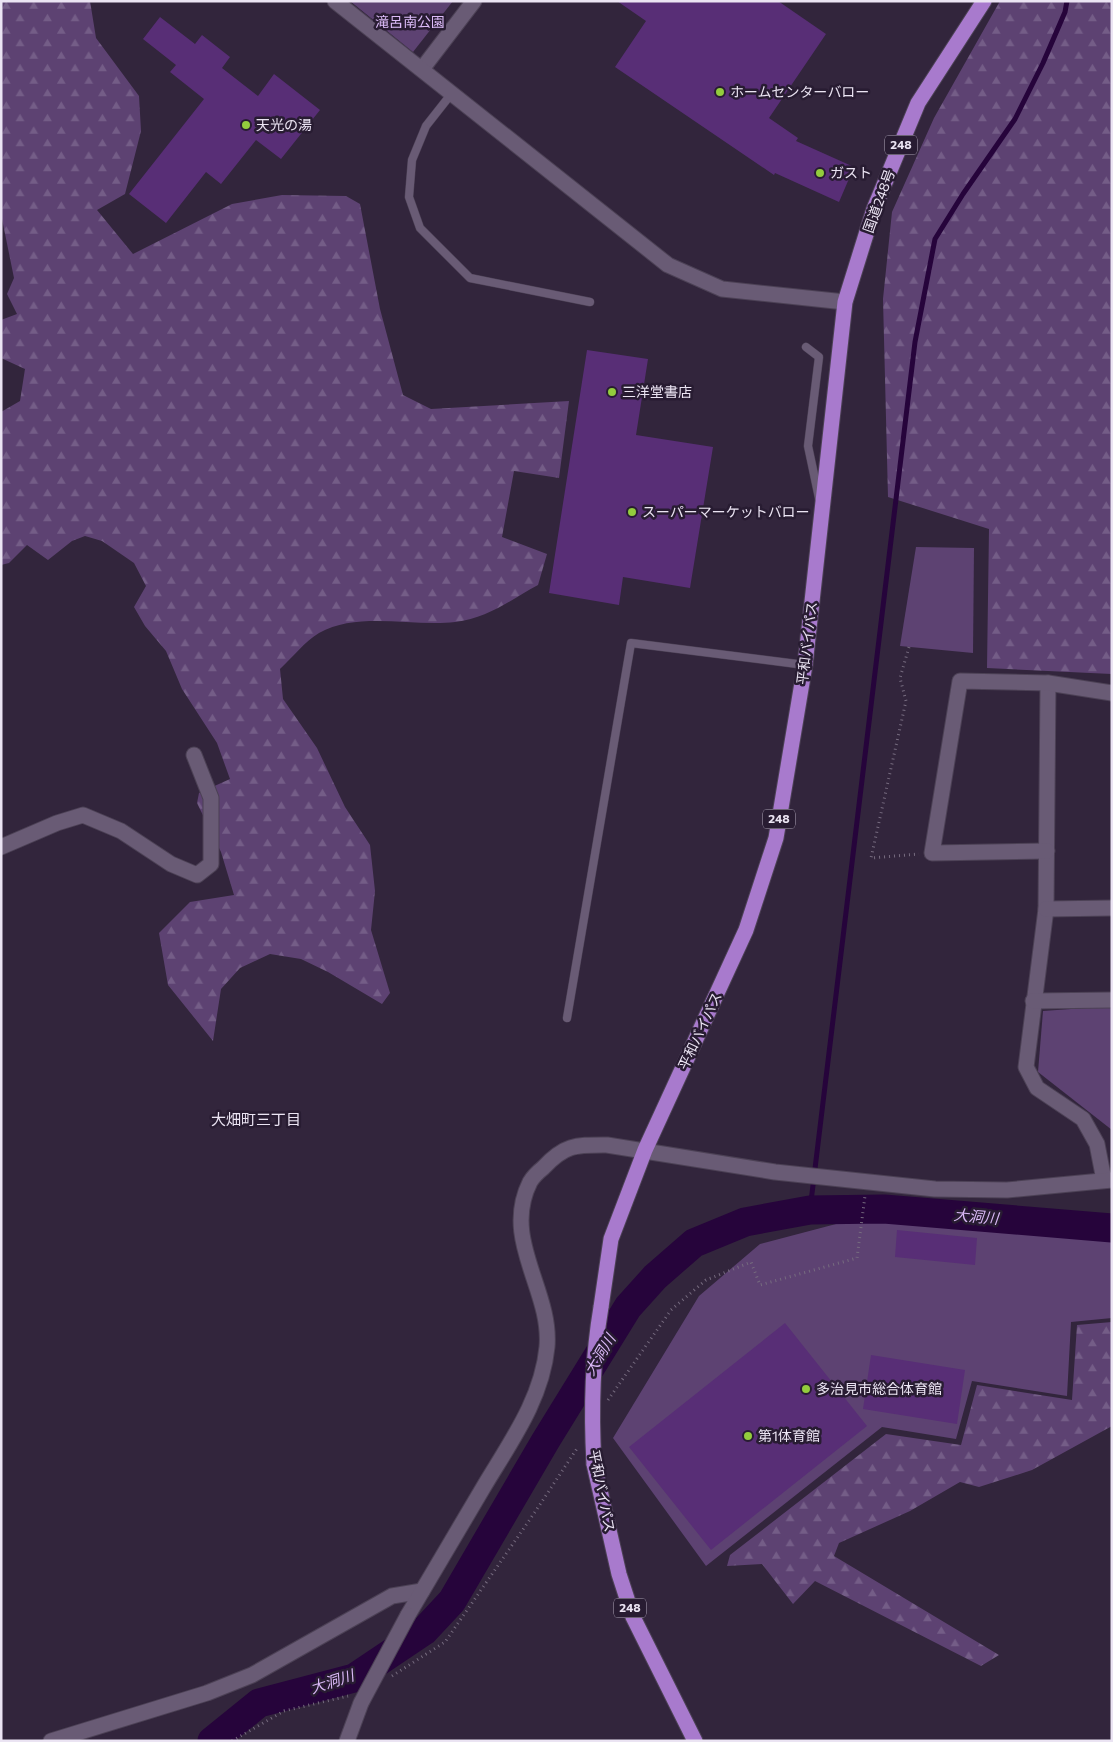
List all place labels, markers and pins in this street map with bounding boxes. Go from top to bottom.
place label: ホームセンターバロー [730,83,869,100]
marker: ホームセンターバロー [714,86,726,98]
place label: 天光の湯 [256,116,312,133]
marker: 天光の湯 [240,119,252,131]
place label: ガスト [830,164,872,181]
marker: ガスト [814,167,826,179]
place label: 三洋堂書店 [622,383,692,400]
marker: 三洋堂書店 [606,386,618,398]
place label: スーパーマーケットバロー [642,503,810,520]
marker: スーパーマーケットバロー [626,506,638,518]
place label: 多治見市総合体育館 [816,1380,942,1397]
marker: 多治見市総合体育館 [800,1383,812,1395]
place label: 第1体育館 [758,1427,820,1444]
marker: 第1体育館 [742,1430,754,1442]

